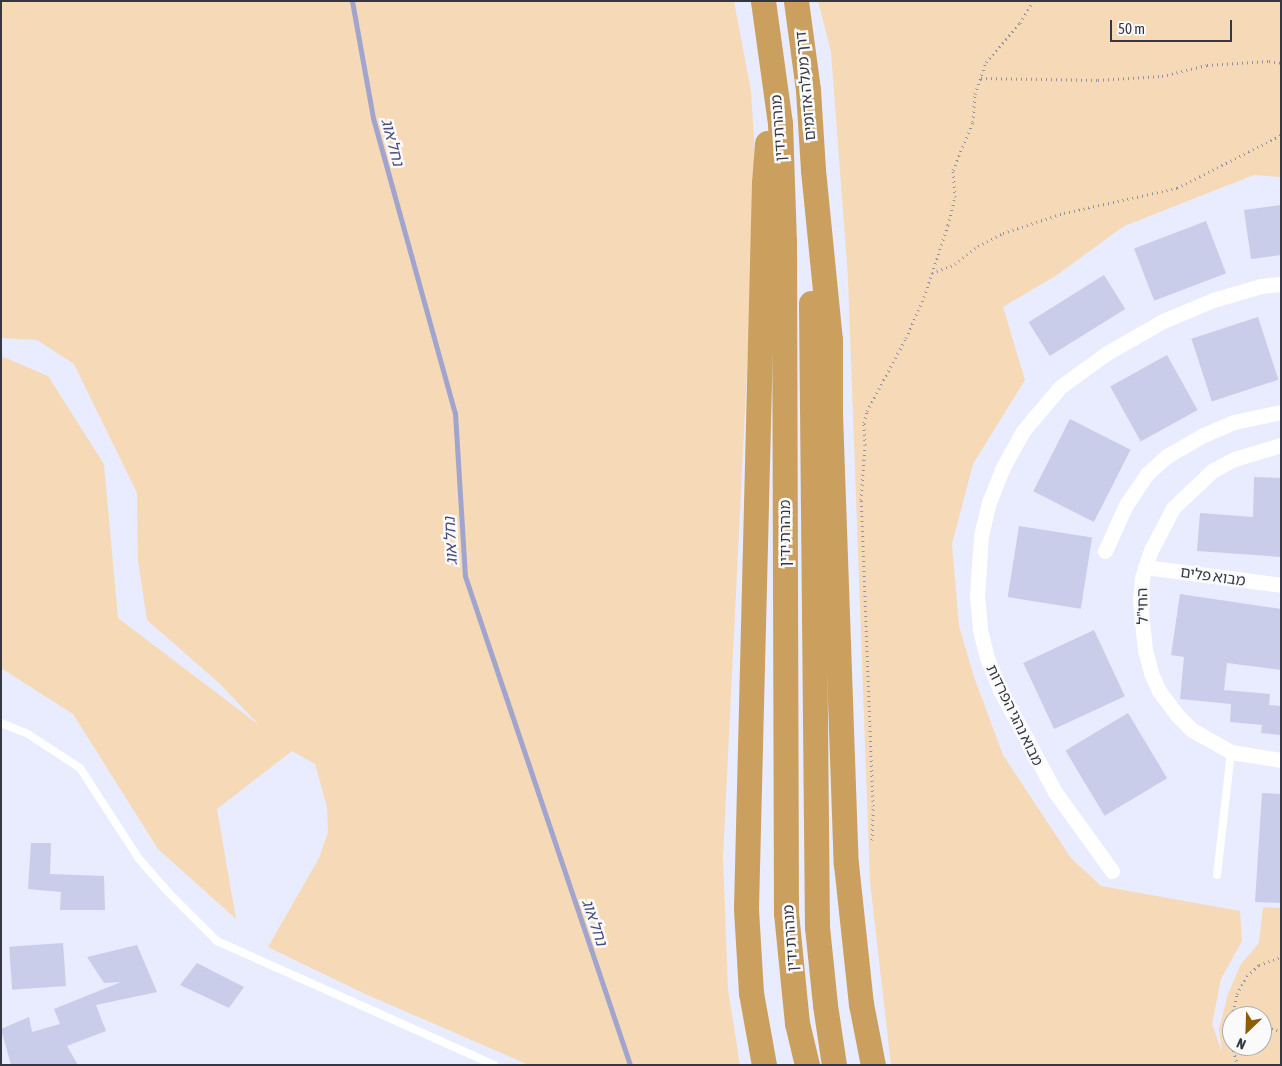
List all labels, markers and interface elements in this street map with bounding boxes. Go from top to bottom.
scale bar [1112,10,1234,42]
text: 50 m [1118,20,1145,37]
street label: דרך מעלה אדומים [791,31,819,141]
street label: מנהרת ידין [767,94,789,162]
water label: נחל אוג [378,116,408,168]
street label: מנהרת ידין [776,500,794,566]
water label: נחל אוג [439,516,461,566]
street label: מבוא פלים [1179,563,1247,589]
street label: החי"ל [1133,588,1151,624]
street label: מבוא נהגי הפרדות [983,661,1047,769]
water label: נחל אוג [578,896,612,948]
street label: מנהרת ידין [779,904,801,972]
north arrow [1222,1006,1272,1056]
text: N [1234,1035,1248,1053]

